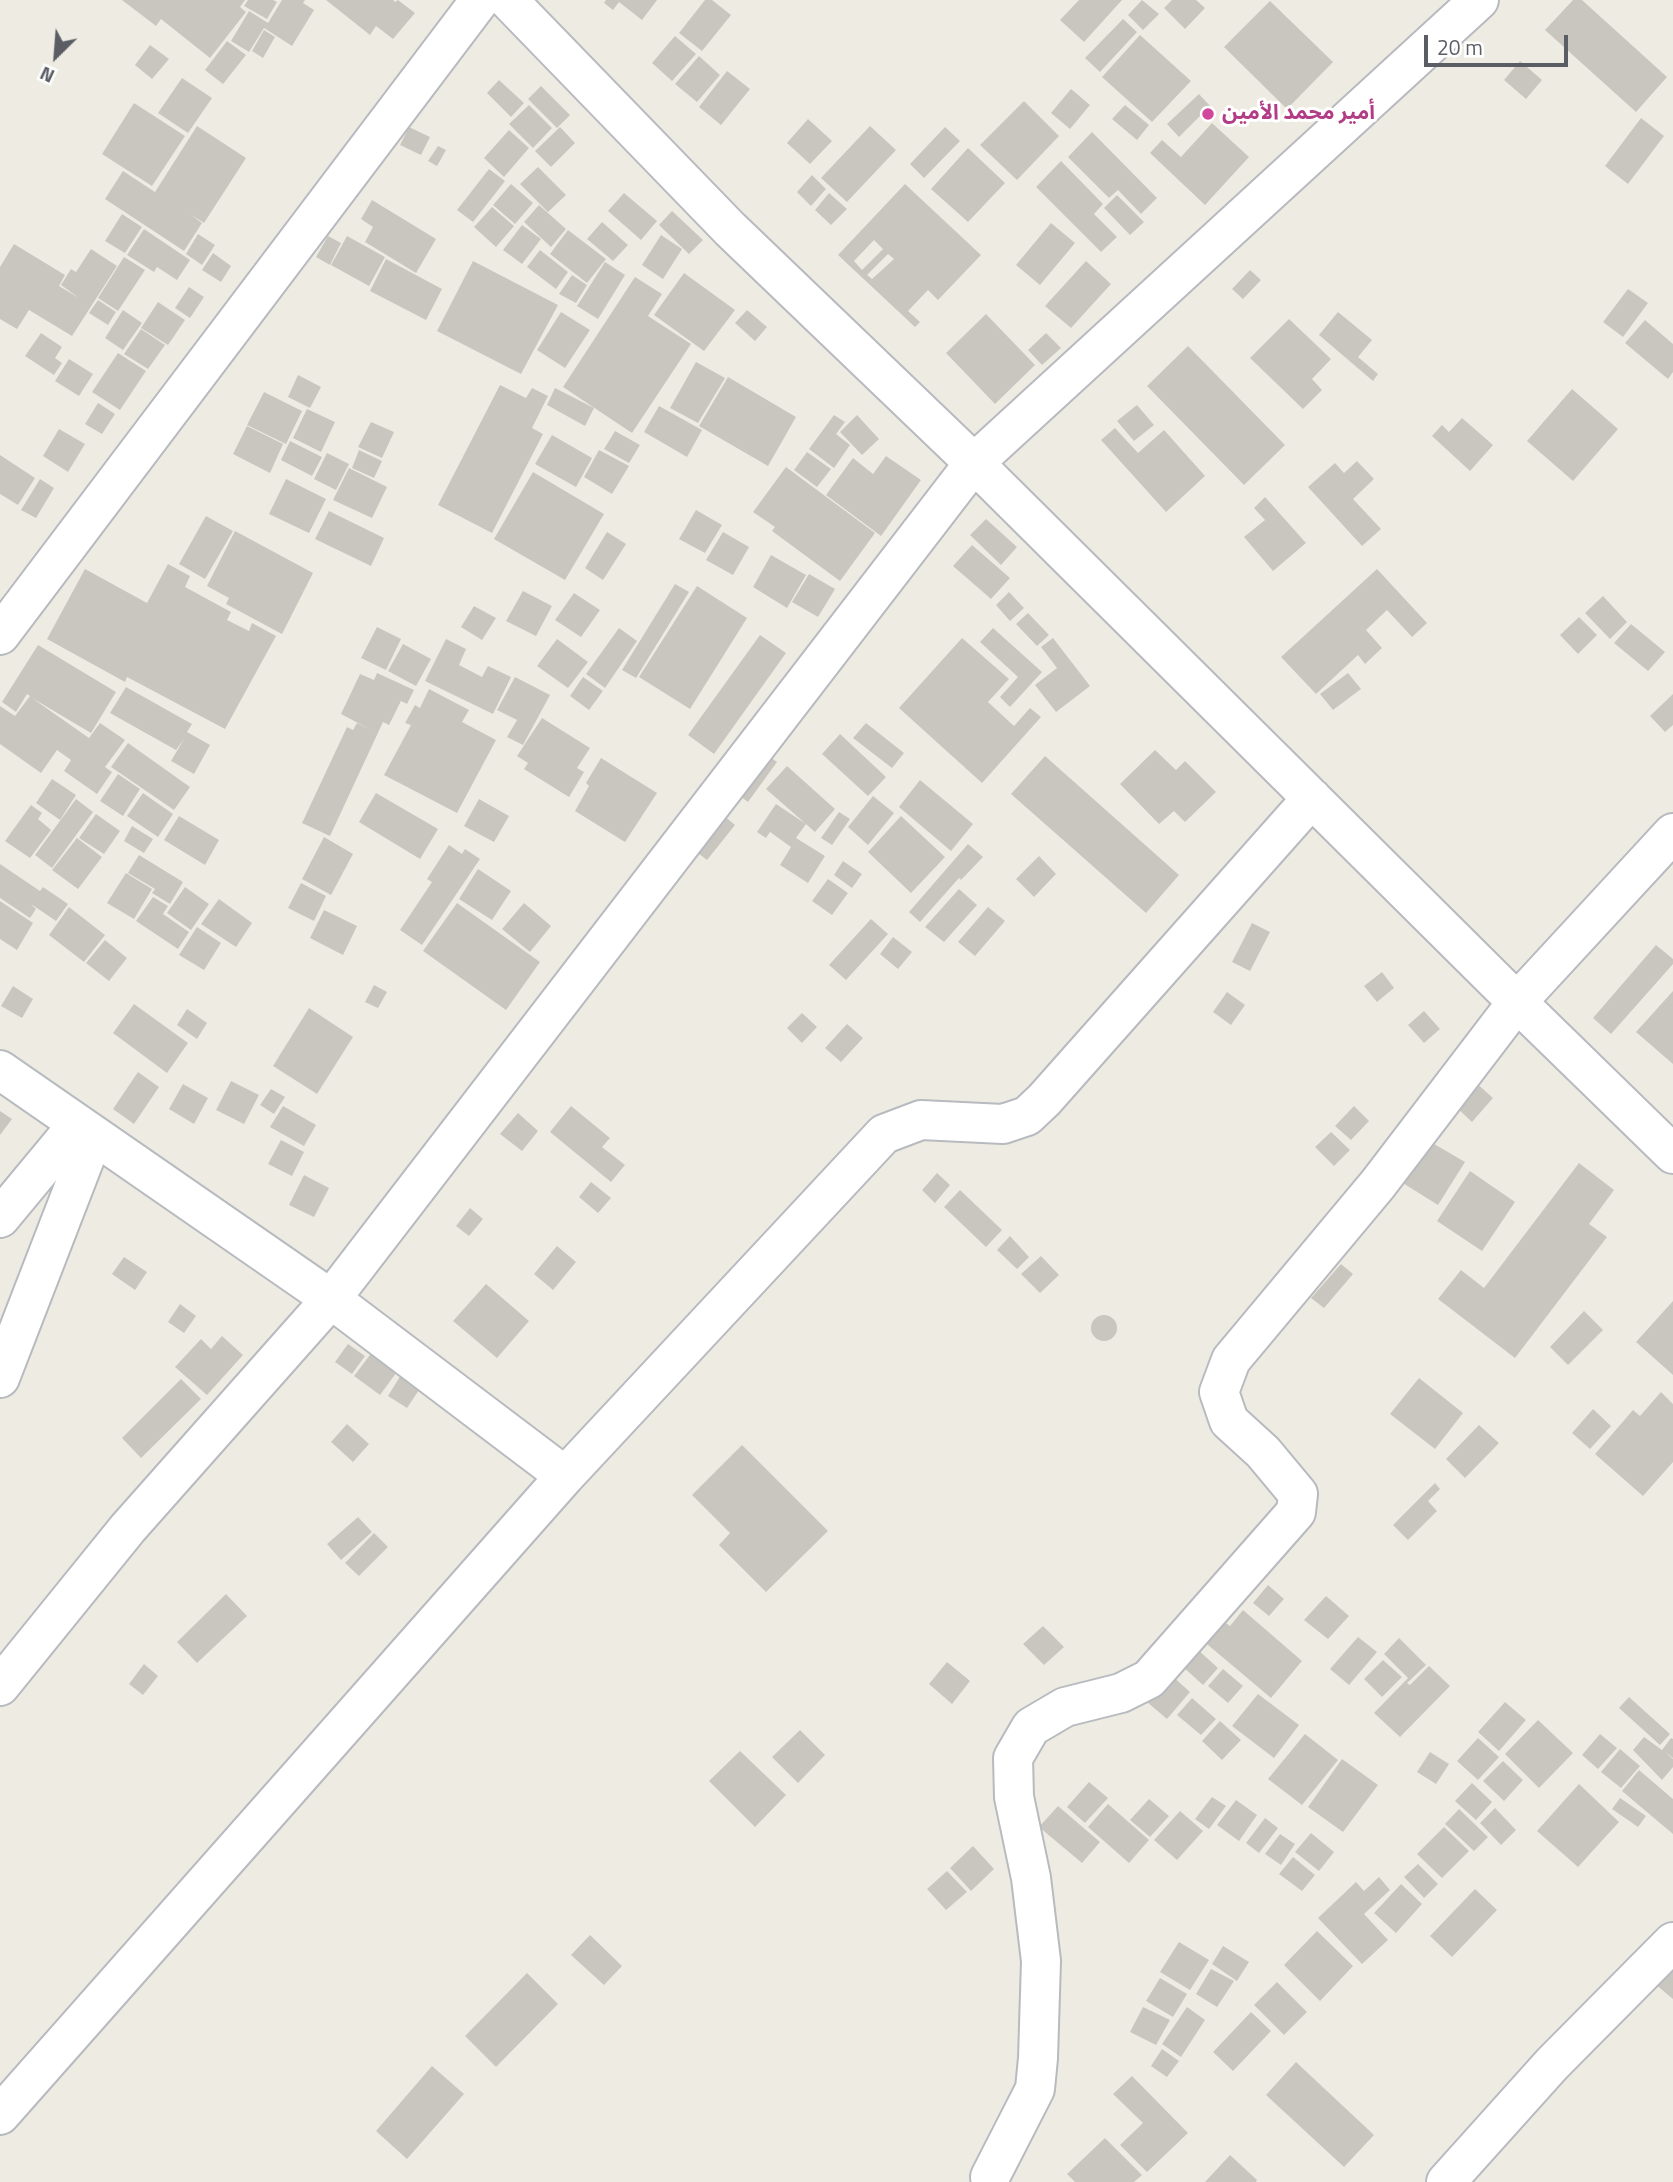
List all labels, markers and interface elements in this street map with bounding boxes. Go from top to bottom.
north arrow [21,21,91,91]
scale bar [1428,21,1572,65]
text: 20 m [1437,31,1483,63]
text: N [35,60,59,91]
place label: أمير محمد الأمين [1222,101,1375,127]
marker: أمير محمد الأمين [1200,106,1216,122]

